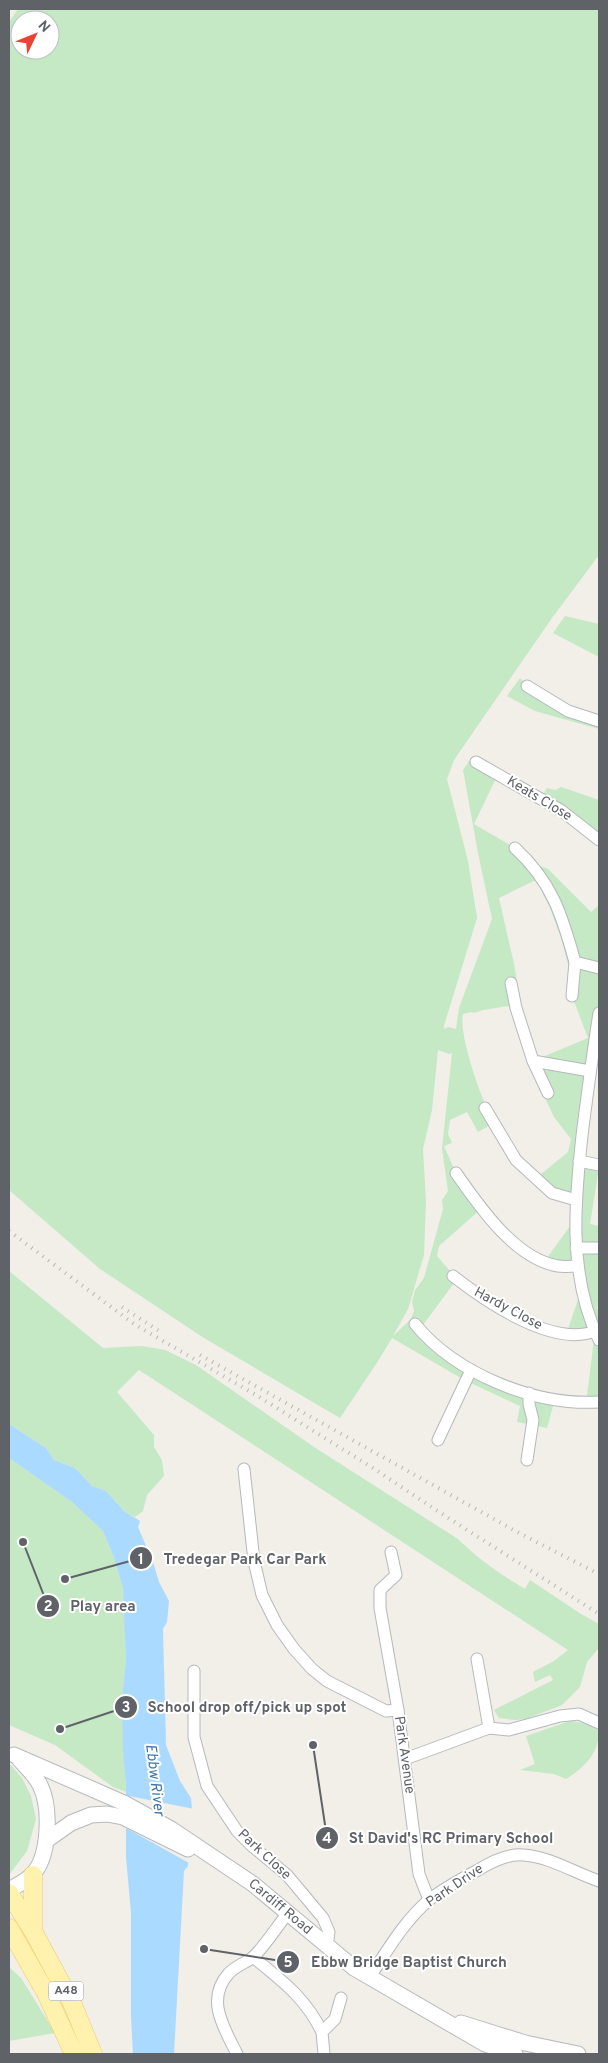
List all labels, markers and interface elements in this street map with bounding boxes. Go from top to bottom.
north arrow [10,10,60,60]
text: N [34,18,53,37]
street label: Keats Close [503,773,575,825]
street label: Hardy Close [471,1284,545,1334]
callout: Tredegar Park Car Park [128,1543,336,1573]
text: 1 [138,1551,144,1570]
text: Tredegar Park Car Park [163,1551,327,1570]
callout: Play area [36,1591,146,1621]
text: 2 [43,1598,53,1617]
text: Play area [70,1598,136,1617]
callout: School drop off/pick up spot [113,1692,357,1722]
text: 3 [122,1699,131,1718]
text: School drop off/pick up spot [148,1699,347,1718]
street label: Park Avenue [390,1715,418,1795]
water label: Ebbw River [140,1743,168,1818]
callout: St David's RC Primary School [314,1823,564,1853]
street label: Park Close [234,1826,294,1884]
text: 4 [322,1830,332,1849]
text: St David's RC Primary School [349,1830,553,1849]
street label: Park Drive [423,1861,487,1911]
street label: Cardiff Road [245,1875,316,1938]
callout: Ebbw Bridge Baptist Church [276,1947,517,1977]
text: 5 [283,1954,293,1973]
text: Ebbw Bridge Baptist Church [311,1954,507,1973]
road number: A48 [48,1982,84,2000]

